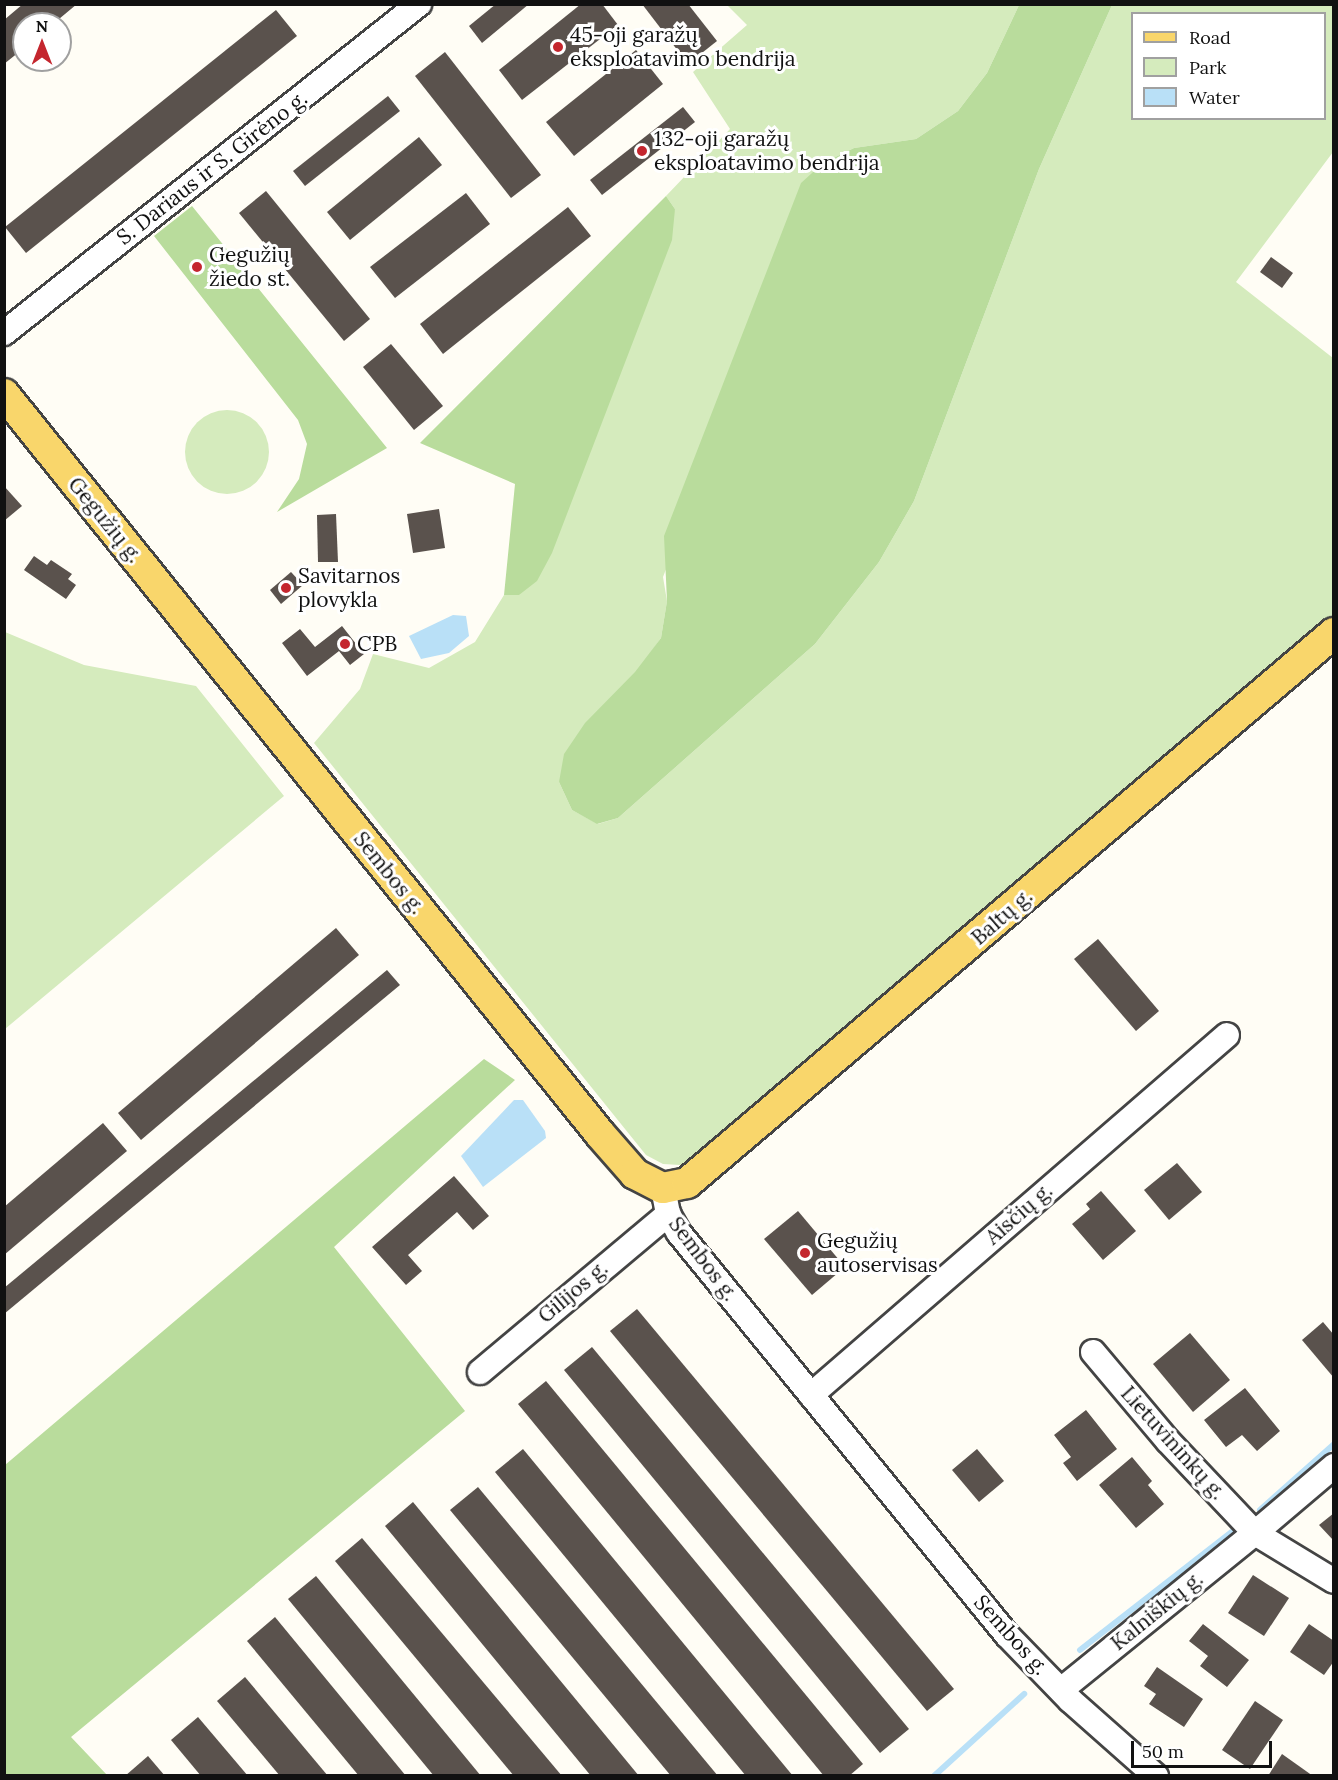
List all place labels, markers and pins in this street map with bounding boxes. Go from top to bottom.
place label: 45-oji garažų eksploatavimo bendrija [570,22,796,72]
marker: 45-oji garažų eksploatavimo bendrija [551,40,565,54]
place label: 132-oji garažų eksploatavimo bendrija [654,126,880,176]
marker: 132-oji garažų eksploatavimo bendrija [635,144,649,158]
place label: Gegužių žiedo st. [209,242,290,292]
marker: Gegužių žiedo st. [190,260,204,274]
place label: Savitarnos plovykla [298,563,400,613]
marker: Savitarnos plovykla [279,581,293,595]
place label: CPB [357,631,397,657]
marker: CPB [338,637,352,651]
place label: Gegužių autoservisas [817,1228,938,1278]
marker: Gegužių autoservisas [798,1246,812,1260]

